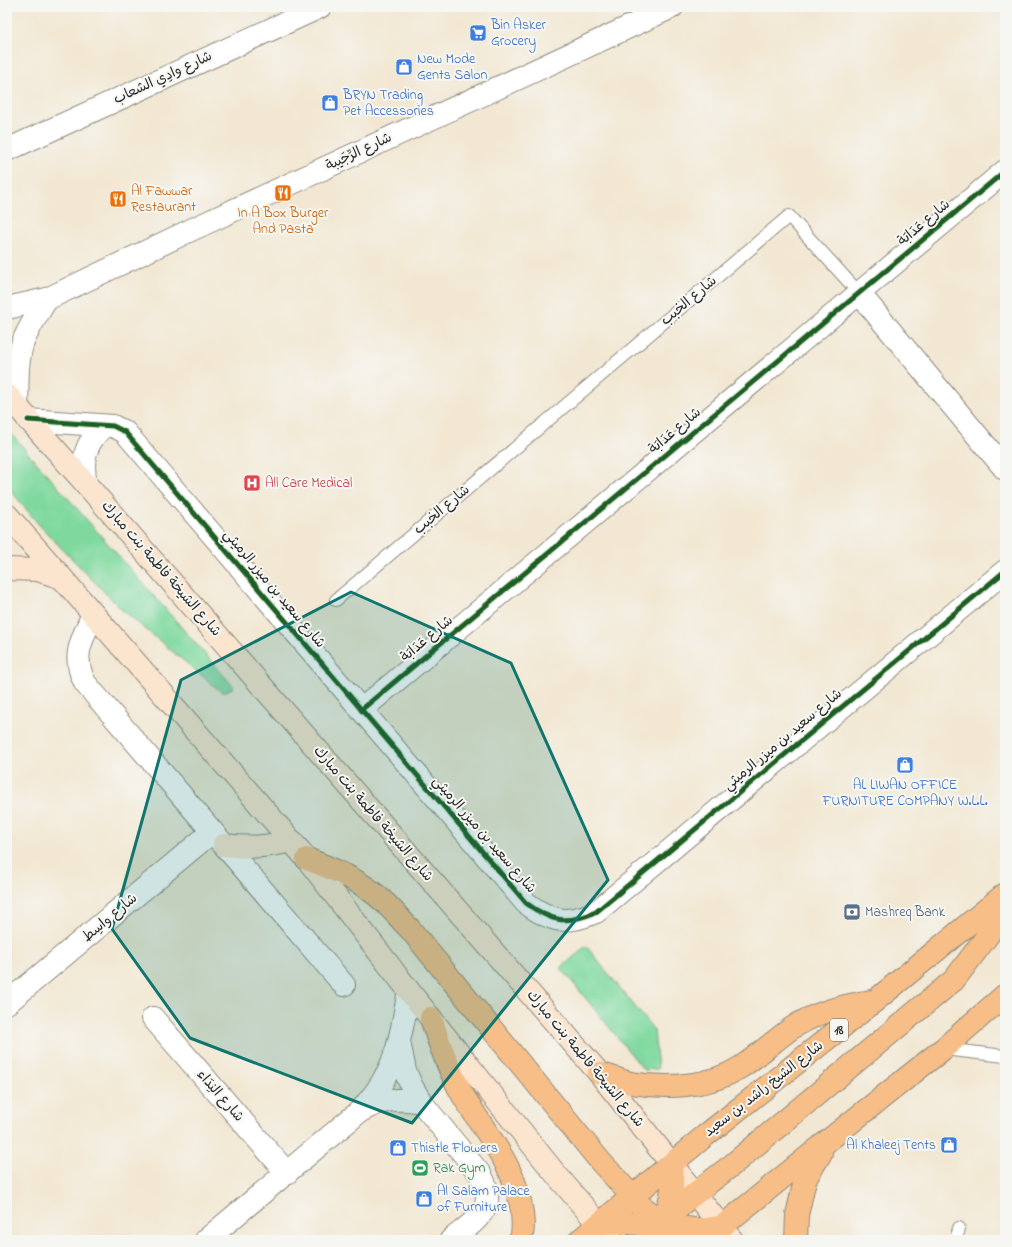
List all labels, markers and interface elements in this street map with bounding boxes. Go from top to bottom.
place label: Bin Asker Grocery [490,15,546,53]
supermarket icon: Bin Asker Grocery [468,23,488,43]
street label: شارع وادِي الشعاب [110,46,216,110]
place label: New Mode Gents Salon [417,49,487,86]
shop icon: New Mode Gents Salon [394,57,414,77]
place label: BRYN Trading Pet Accessories [342,85,434,122]
shop icon: BRYN Trading Pet Accessories [320,93,340,113]
street label: شارع الرِّجَيبة [322,128,396,176]
place label: Al Fawwar Restaurant [131,181,196,218]
restaurant icon: In A Box Burger And Pasta [273,183,293,203]
restaurant icon: Al Fawwar Restaurant [108,189,128,209]
street label: شارع عَدَابَة [893,195,955,251]
place label: In A Box Burger And Pasta [238,203,329,240]
street label: شارع الخبب [656,271,722,331]
street label: شارع عَدَابَة [644,403,706,459]
hospital icon: All Care Medical [242,473,262,493]
place label: All Care Medical [265,473,352,494]
street label: شارع الخبب [409,480,475,540]
street label: شارع الشيخة فاطمة بنت مبارك [96,496,226,642]
street label: شارع سعيد بن ميزر الرميثي [217,525,330,654]
street label: شارع عَدَابَة [396,611,458,667]
street label: شارع سعيد بن ميزر الرميثي [719,684,848,797]
street label: شارع الشيخة فاطمة بنت مبارك [308,741,438,887]
shop icon: AL LIWAN OFFICE FURNITURE COMPANY W.L.L. [895,755,915,775]
street label: شارع سعيد بن ميزر الرميثي [426,772,541,899]
place label: AL LIWAN OFFICE FURNITURE COMPANY W.L.L. [821,775,988,812]
street label: شارع واسِط [78,889,142,947]
bank icon: Mashreq Bank [842,902,862,922]
place label: Mashreq Bank [865,902,946,923]
street label: شارع الشيخة فاطمة بنت مبارك [521,986,649,1132]
road number: 18 [830,1019,848,1041]
street label: شارع الشيخ راشد بن سعيد [700,1036,828,1142]
street label: شارع النِدَاء [191,1065,249,1127]
place label: Al Khaleej Tents [846,1135,936,1156]
shop icon: Al Khaleej Tents [939,1135,959,1155]
shop icon: Thistle Flowers [388,1138,408,1158]
place label: Thistle Flowers [411,1138,498,1159]
sports icon: Rak Gym [410,1158,430,1178]
place label: Rak Gym [433,1158,485,1180]
place label: Al Salam Palace of Furniture [437,1181,530,1218]
shop icon: Al Salam Palace of Furniture [414,1189,434,1209]

